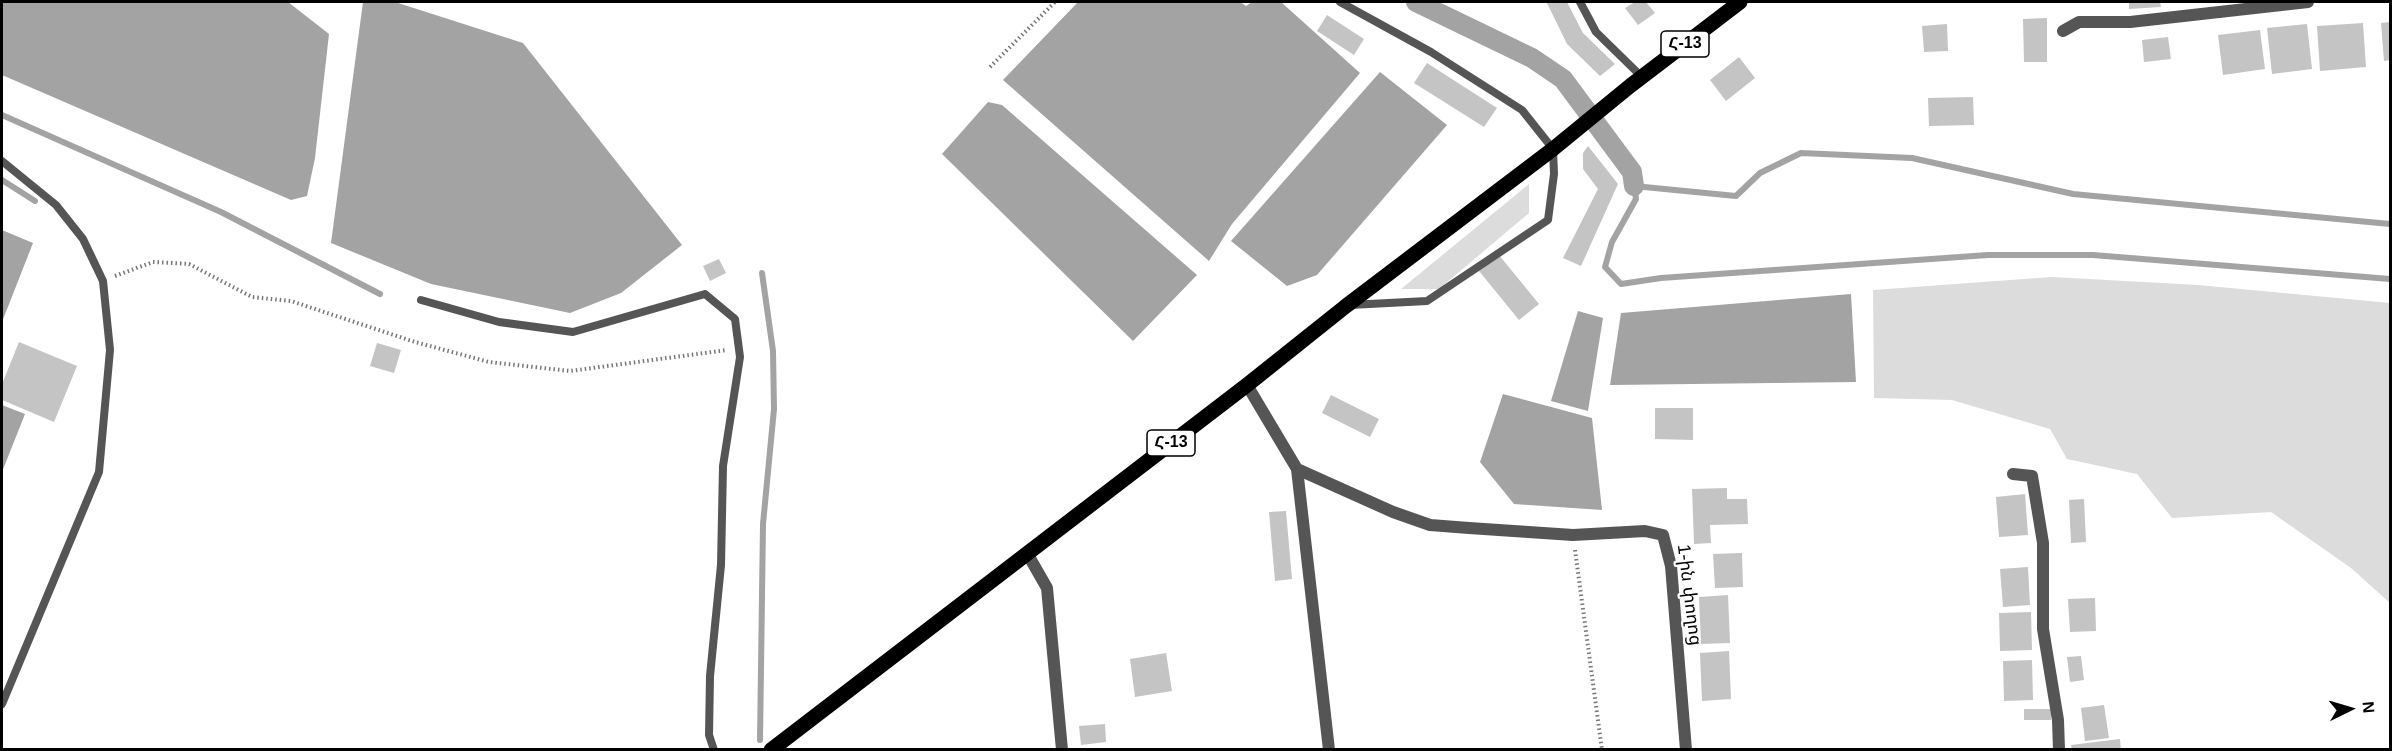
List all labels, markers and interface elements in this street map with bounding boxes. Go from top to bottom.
road number: Հ-13 [1661,31,1709,57]
road number: Հ-13 [1147,430,1195,456]
street label: 1-ին փողոց [1672,543,1706,647]
north arrow [2320,679,2380,739]
text: N [2359,701,2377,714]

